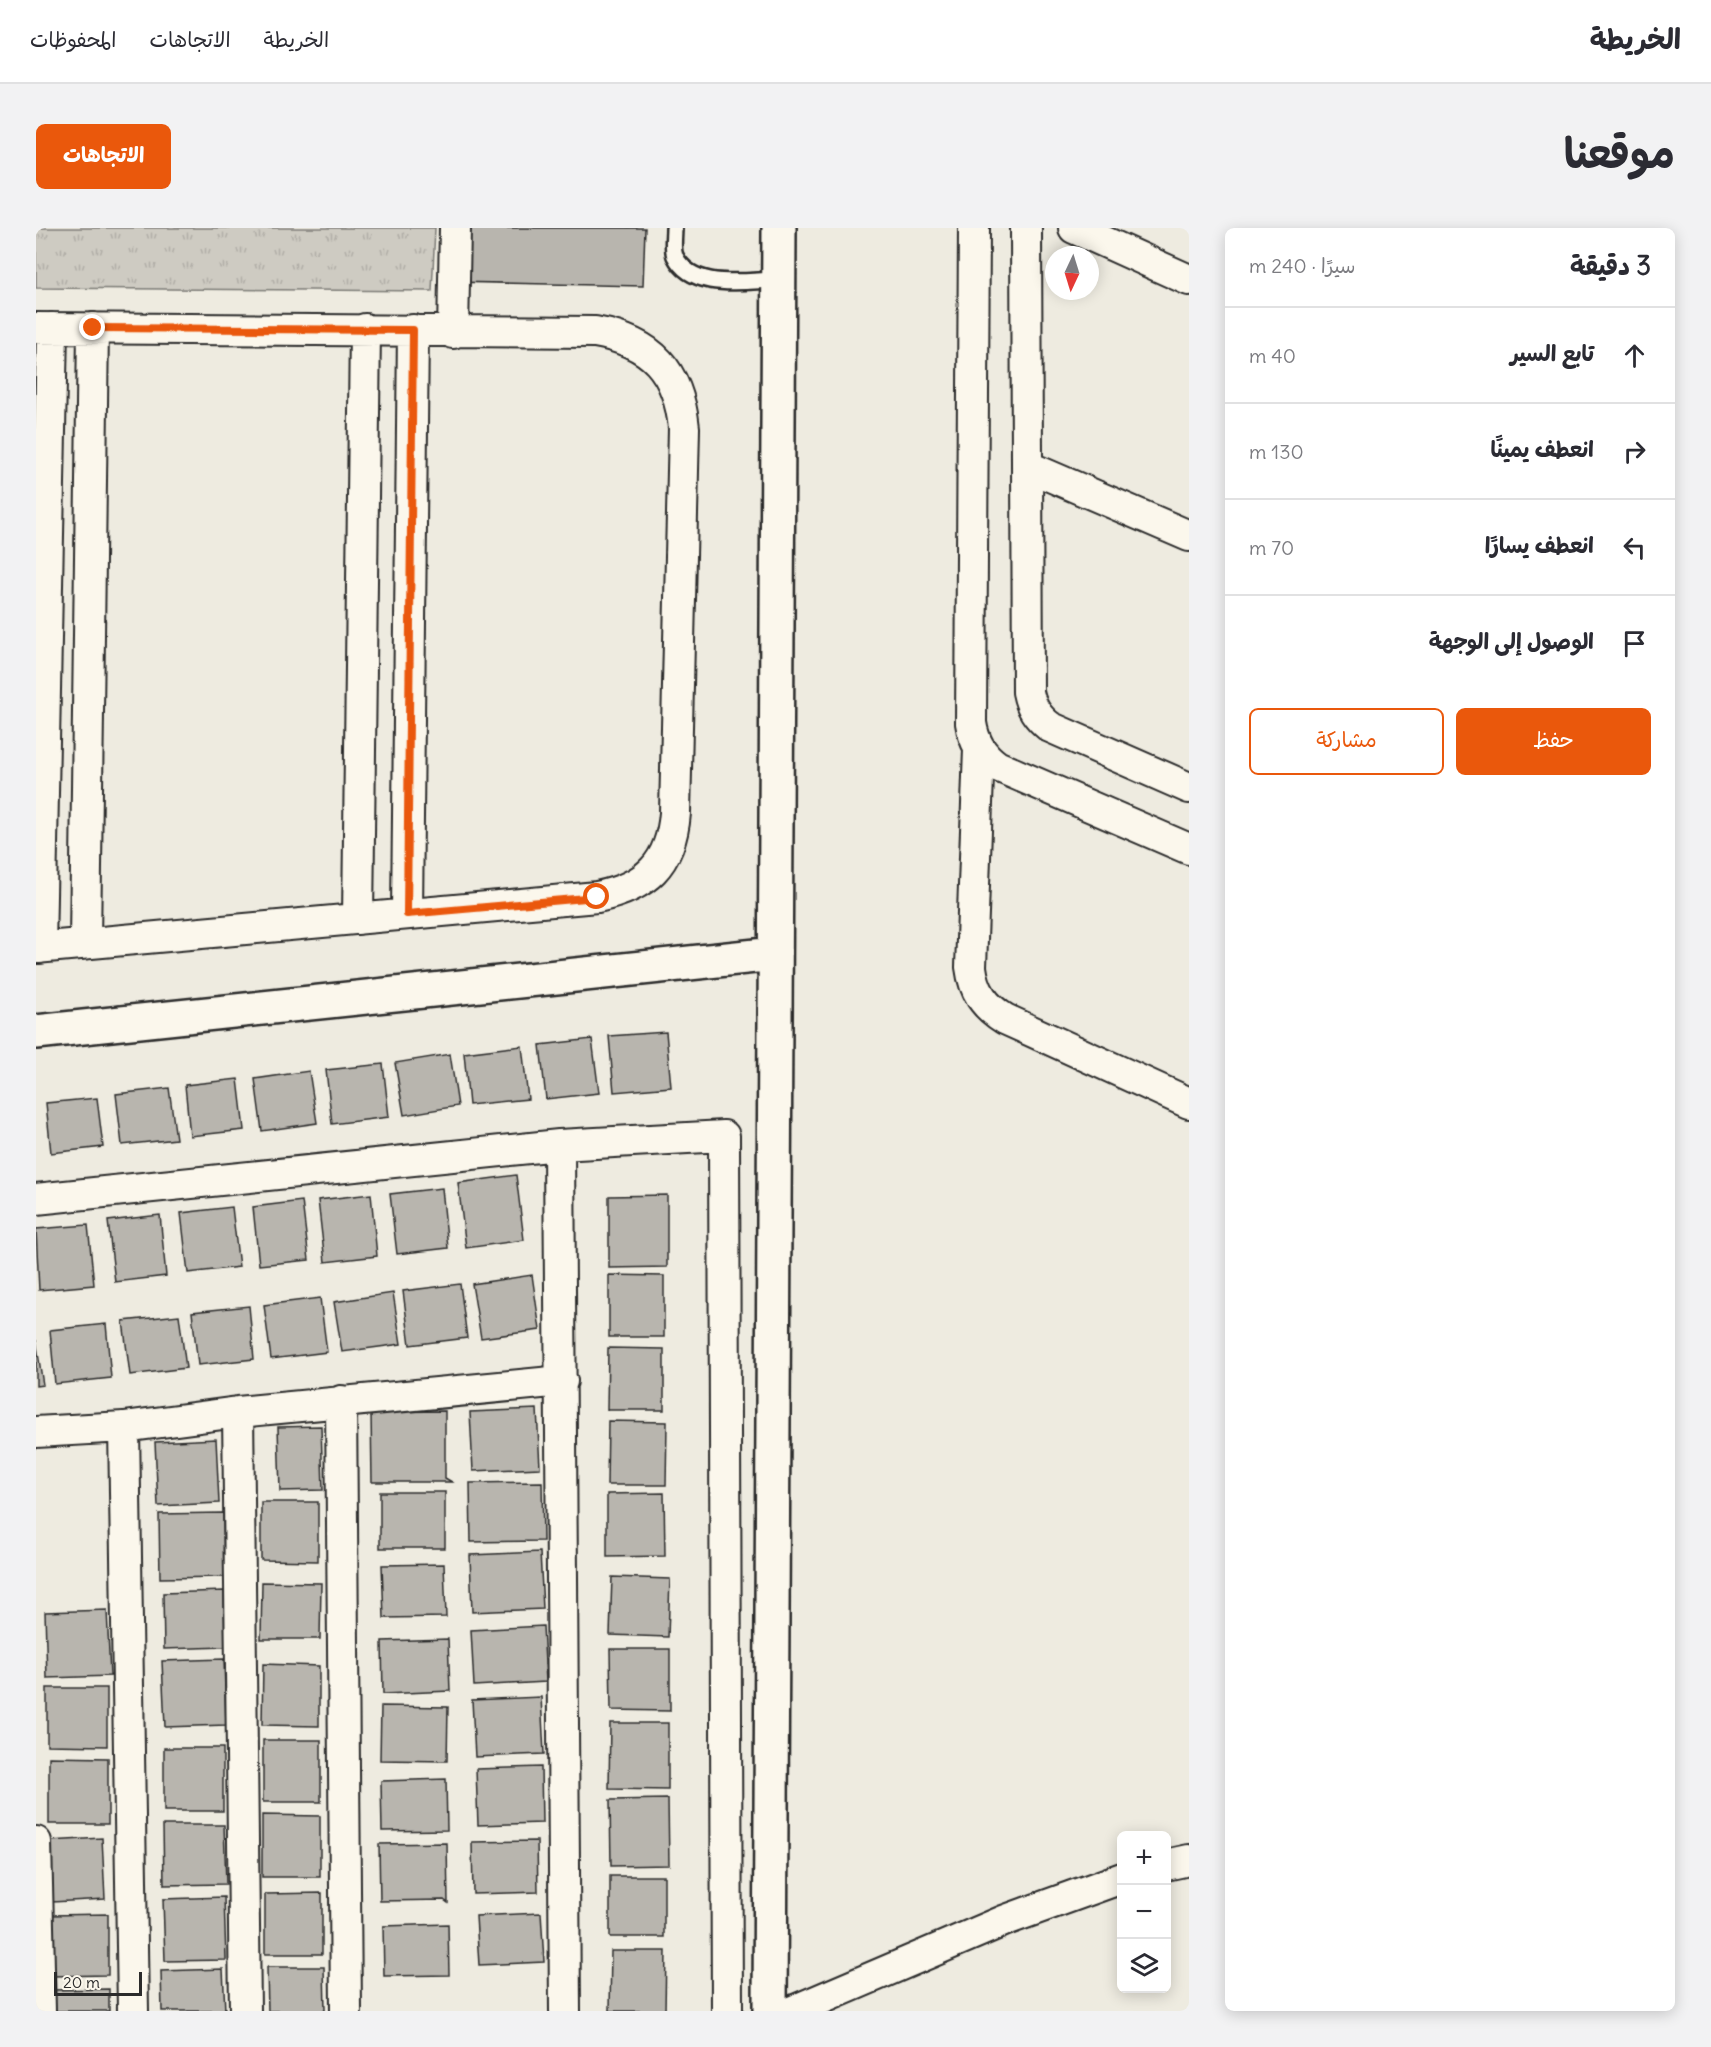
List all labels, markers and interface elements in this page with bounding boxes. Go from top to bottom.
text: الخريطة [1590,21,1681,57]
text: المحفوظات [30,26,116,53]
text: الاتجاهات [149,26,231,53]
text: الخريطة [264,26,329,53]
button: الاتجاهات [36,124,171,189]
text: موقعنا [1564,127,1675,179]
north arrow [1045,246,1099,300]
text: 3 دقيقة [1570,249,1651,282]
text: سيرًا · 240 m [1249,253,1355,278]
route end [79,314,105,340]
text: تابع السير [1510,339,1594,367]
icon: ahead [1618,339,1651,372]
text: 40 m [1249,343,1296,368]
text: انعطف يمينًا [1491,435,1594,463]
icon: right [1618,435,1651,468]
text: 130 m [1249,439,1304,464]
text: انعطف يسارًا [1485,531,1594,559]
icon: left [1618,531,1651,564]
text: 70 m [1249,535,1294,560]
text: الوصول إلى الوجهة [1429,627,1594,655]
icon: arrive [1618,627,1651,660]
button: مشاركة [1249,708,1444,775]
button: حفظ [1456,708,1651,775]
route start [583,883,609,909]
map controls [1117,1831,1171,1993]
button: + [1117,1831,1171,1885]
button: − [1117,1885,1171,1939]
button: layers [1117,1939,1171,1993]
scale bar [54,1969,142,1996]
text: 20 m [63,1972,100,1992]

